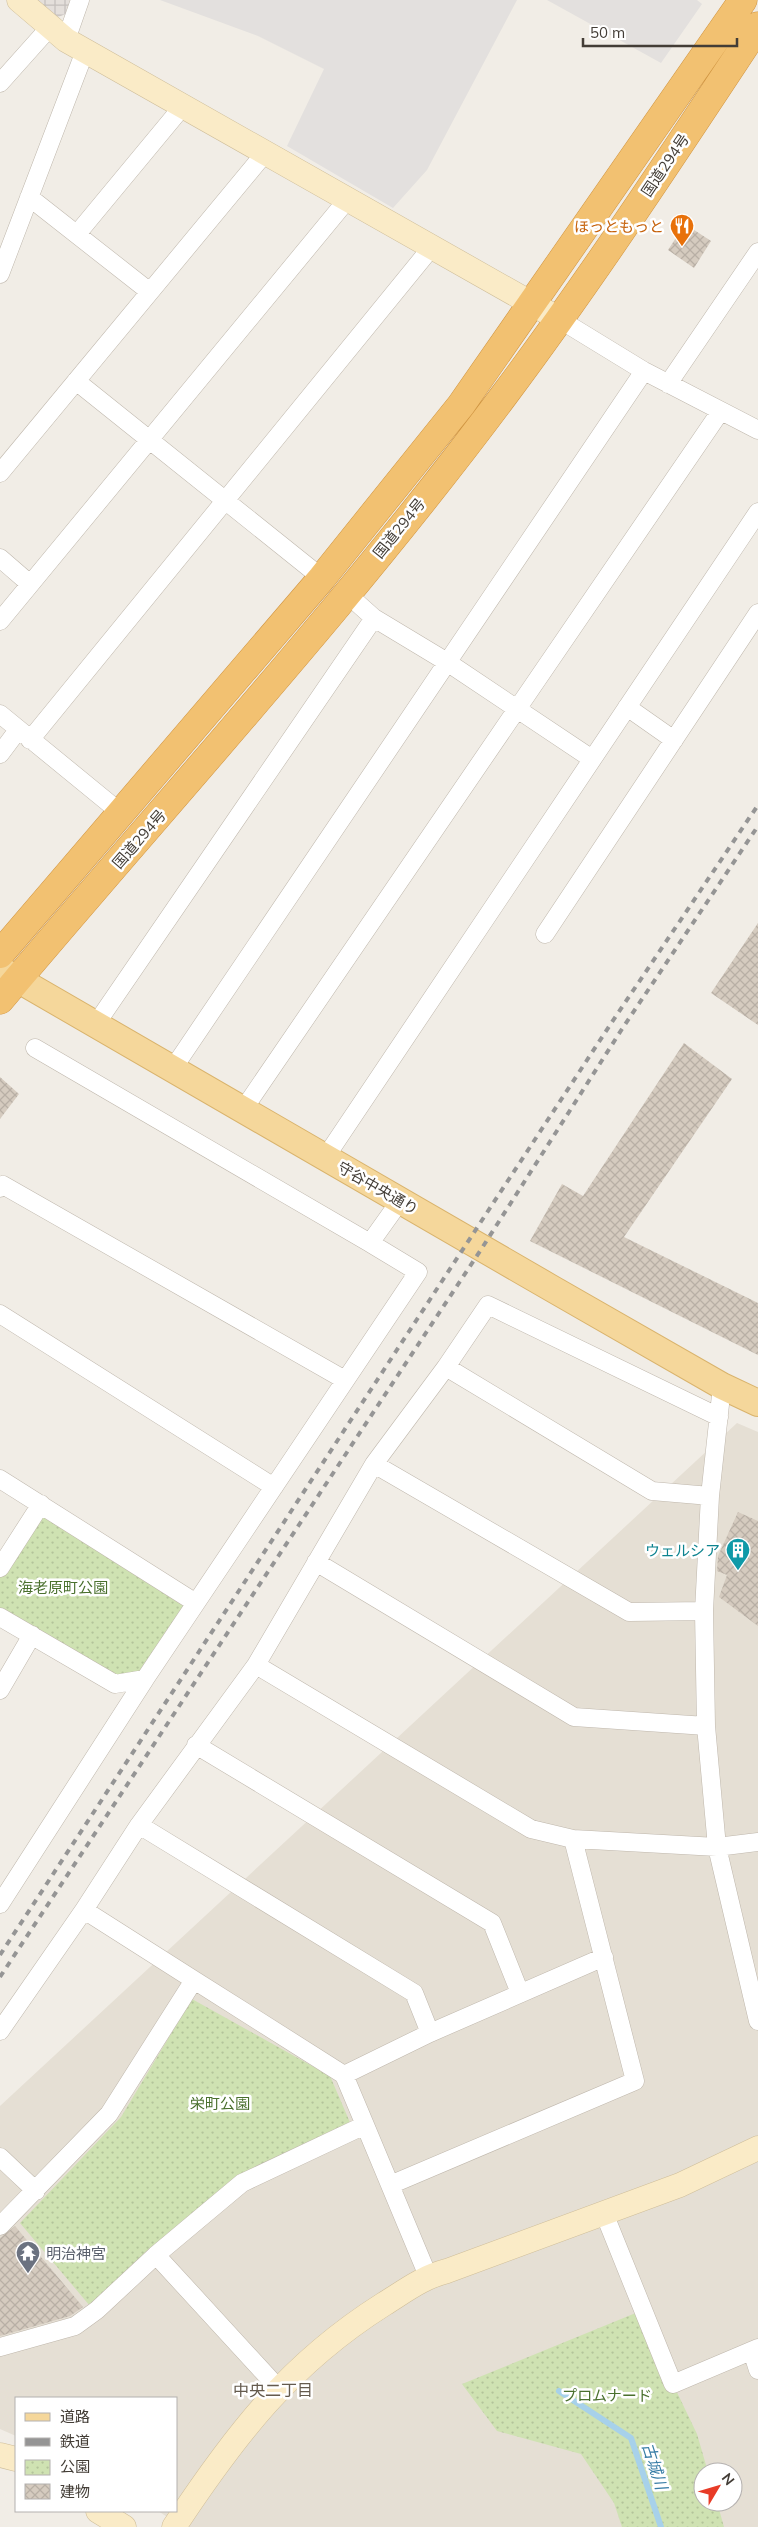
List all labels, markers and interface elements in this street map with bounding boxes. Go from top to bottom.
scale bar [583,15,737,47]
text: 50 m [590,23,625,42]
street label: 国道294号 [637,130,693,200]
restaurant icon: ほっともっと [669,213,695,247]
place label: ほっともっと [574,217,664,236]
street label: 国道294号 [369,494,429,562]
street label: 国道294号 [108,806,170,872]
street label: 守谷中央通り [334,1157,422,1219]
building icon: ウェルシア [725,1537,751,1571]
place label: ウェルシア [645,1541,720,1560]
park label: 海老原町公園 [18,1578,108,1597]
park label: 栄町公園 [190,2094,250,2113]
temple icon: 明治神宮 [15,2240,41,2274]
place label: 明治神宮 [46,2244,106,2263]
district label: 中央二丁目 [233,2380,313,2400]
park label: プロムナード [562,2386,652,2405]
legend [15,2397,178,2512]
text: 道路 [60,2407,90,2426]
text: 鉄道 [60,2432,90,2451]
water label: 古城川 [638,2440,673,2494]
text: 公園 [60,2457,90,2476]
north arrow [693,2462,743,2512]
text: N [718,2469,739,2489]
text: 建物 [60,2482,90,2501]

